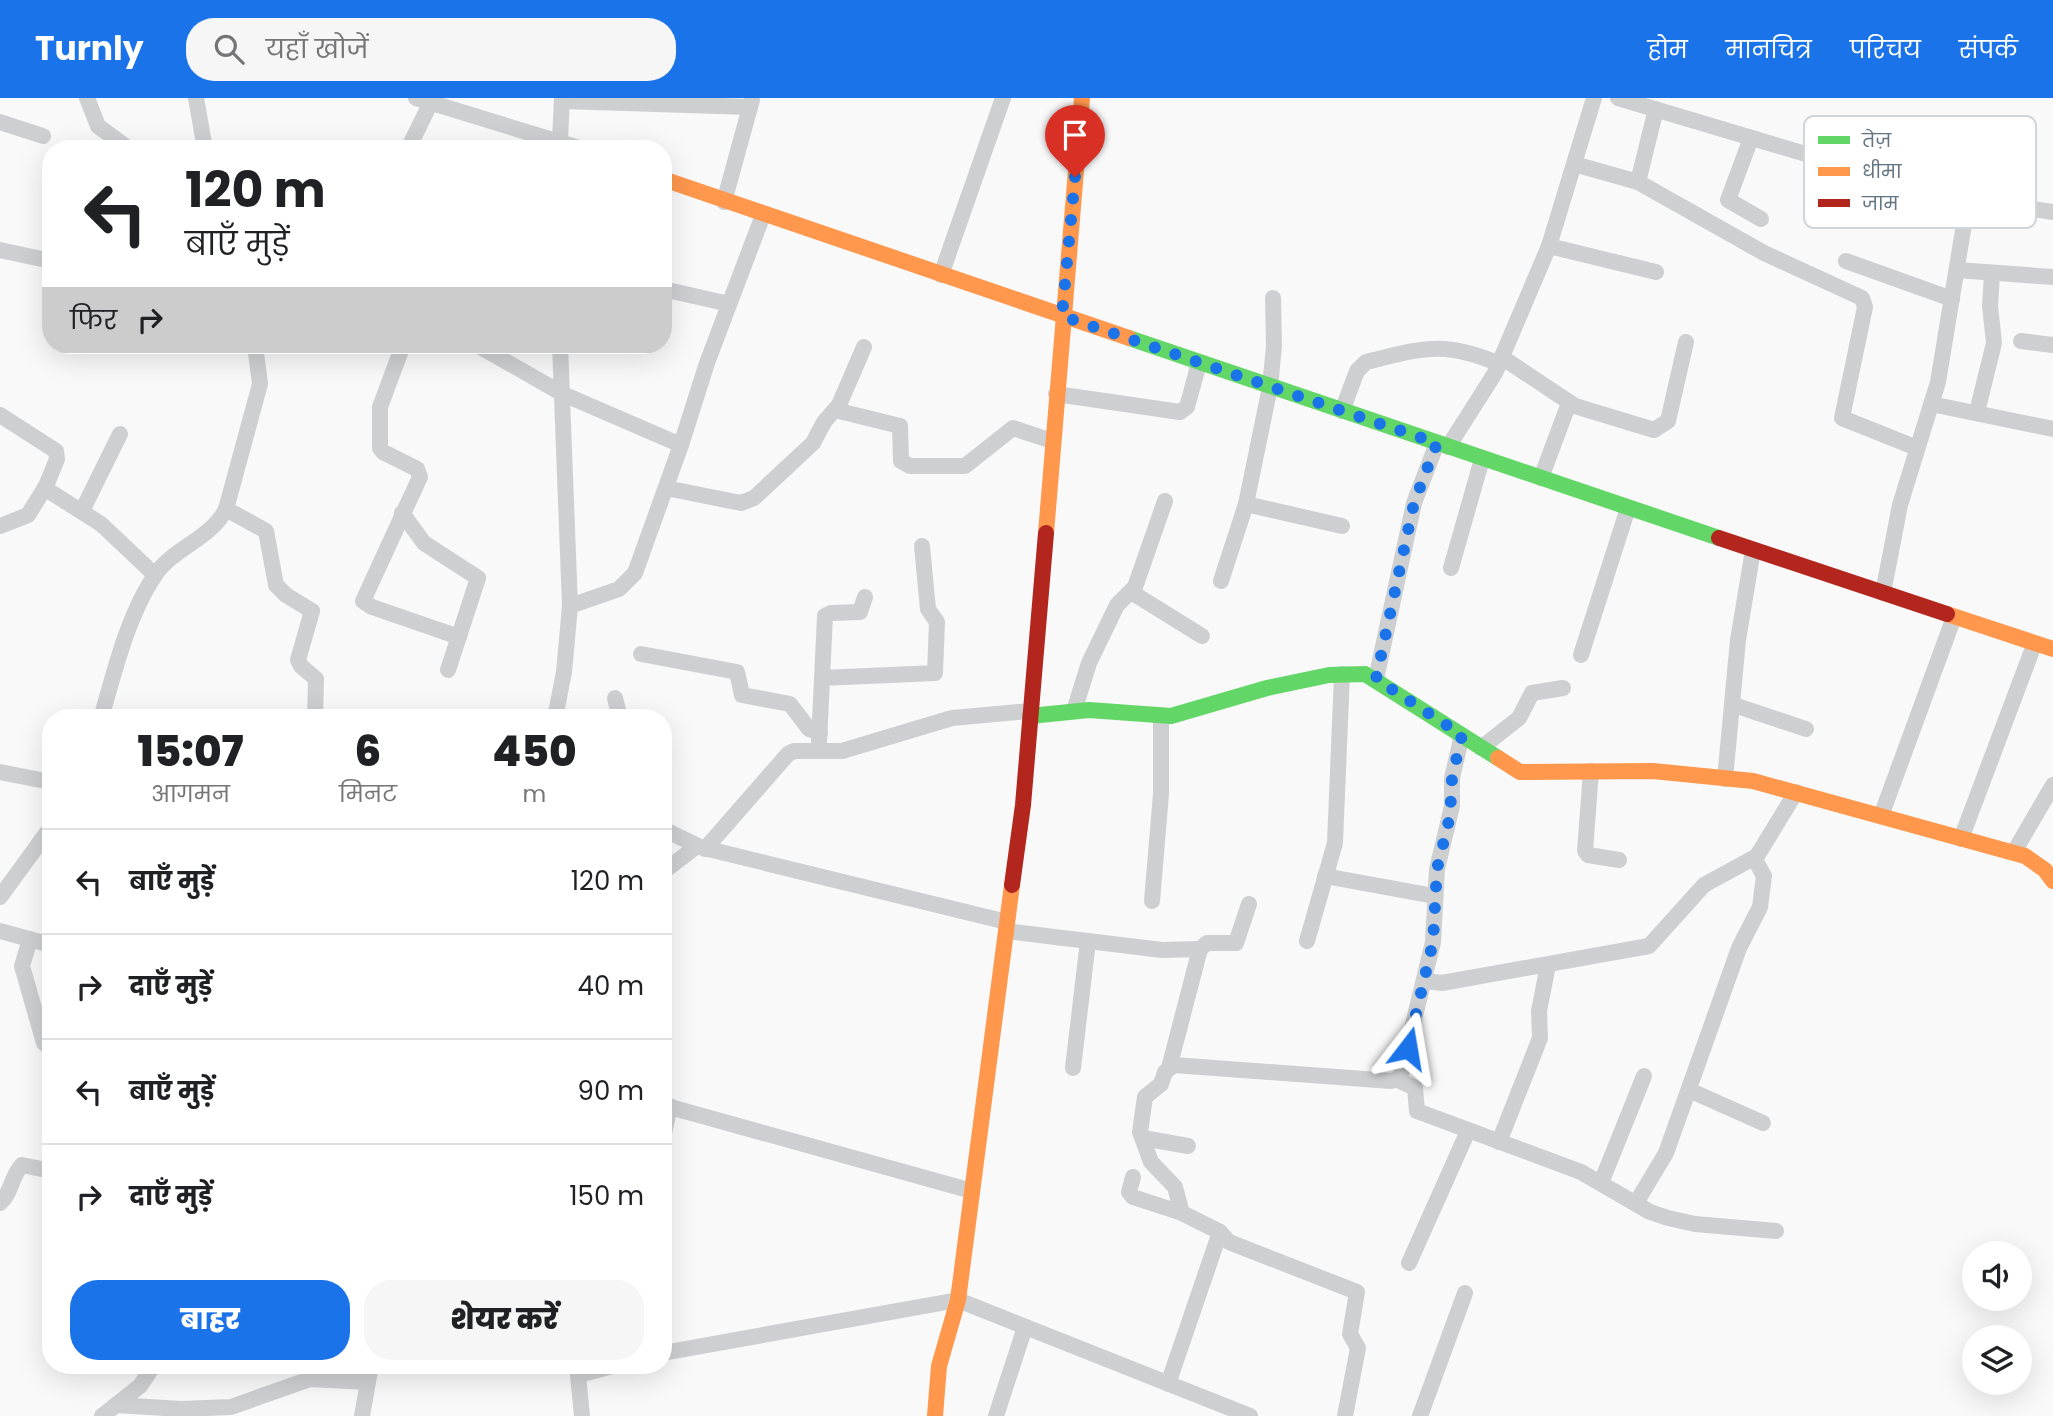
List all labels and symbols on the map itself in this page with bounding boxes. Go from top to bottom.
pin [1045,105,1105,177]
legend [1804,116,2036,228]
text: तेज़ [1861,127,1892,154]
text: धीमा [1862,158,1903,185]
text: जाम [1861,190,1900,217]
position arrow [1371,1011,1445,1085]

